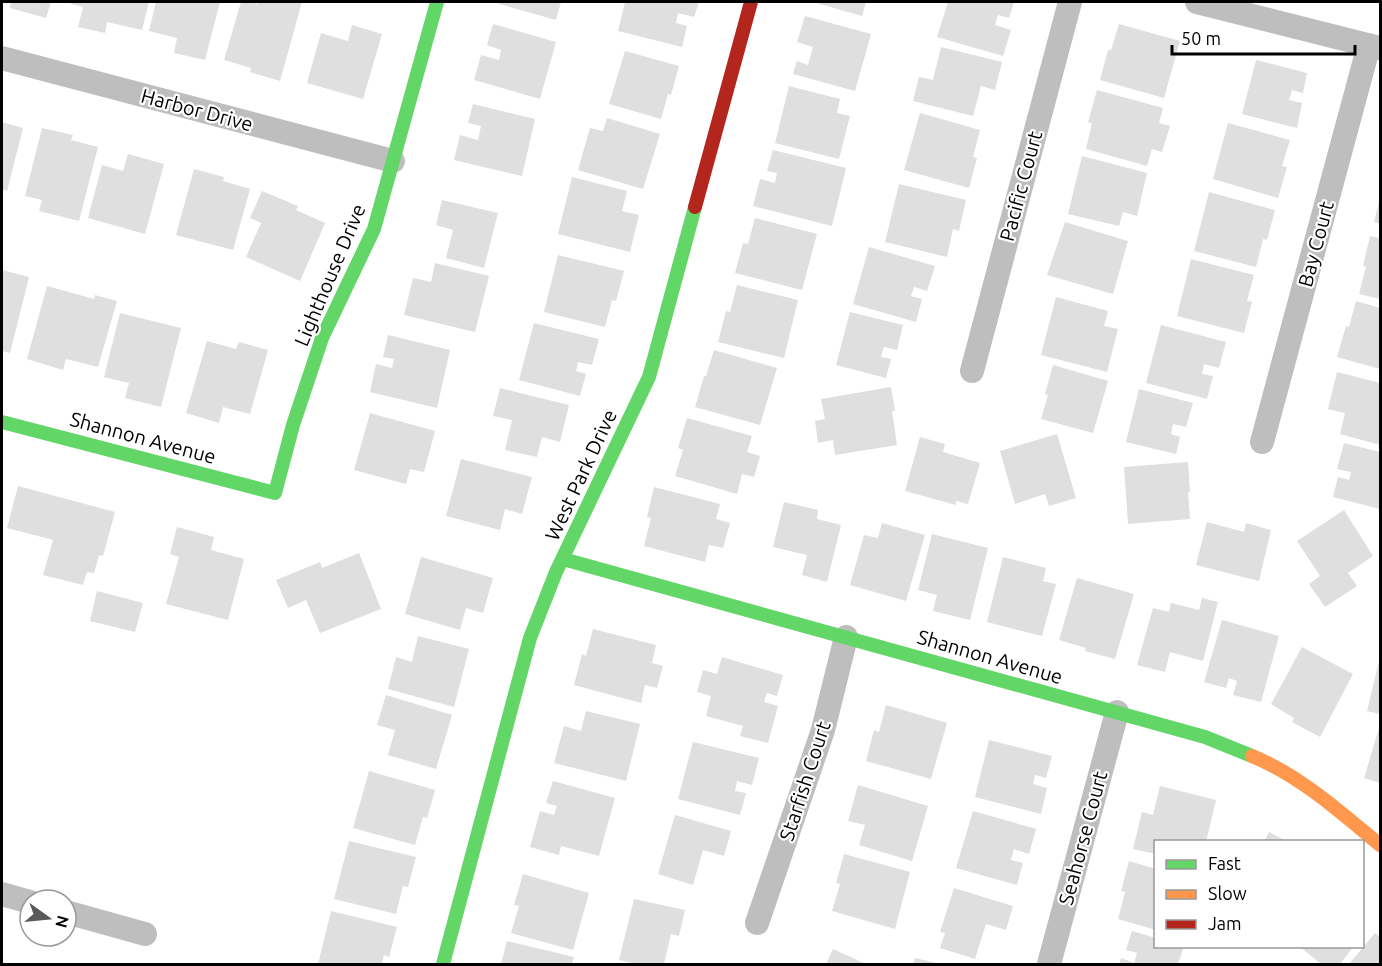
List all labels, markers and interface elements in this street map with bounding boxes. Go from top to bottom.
scale bar [1172,18,1355,56]
text: 50 m [1181,28,1221,48]
street label: Harbor Drive [139,84,255,135]
street label: Pacific Court [995,128,1046,244]
street label: Bay Court [1293,198,1338,289]
street label: Lighthouse Drive [289,200,370,349]
street label: West Park Drive [540,406,621,544]
street label: Shannon Avenue [68,407,219,468]
street label: Shannon Avenue [915,625,1065,688]
street label: Starfish Court [774,718,835,843]
street label: Seahorse Court [1054,768,1111,907]
legend [1154,840,1364,948]
text: Fast [1208,853,1241,873]
text: Slow [1208,883,1247,903]
north arrow [18,888,78,948]
text: Jam [1208,913,1242,933]
text: N [52,914,73,930]

